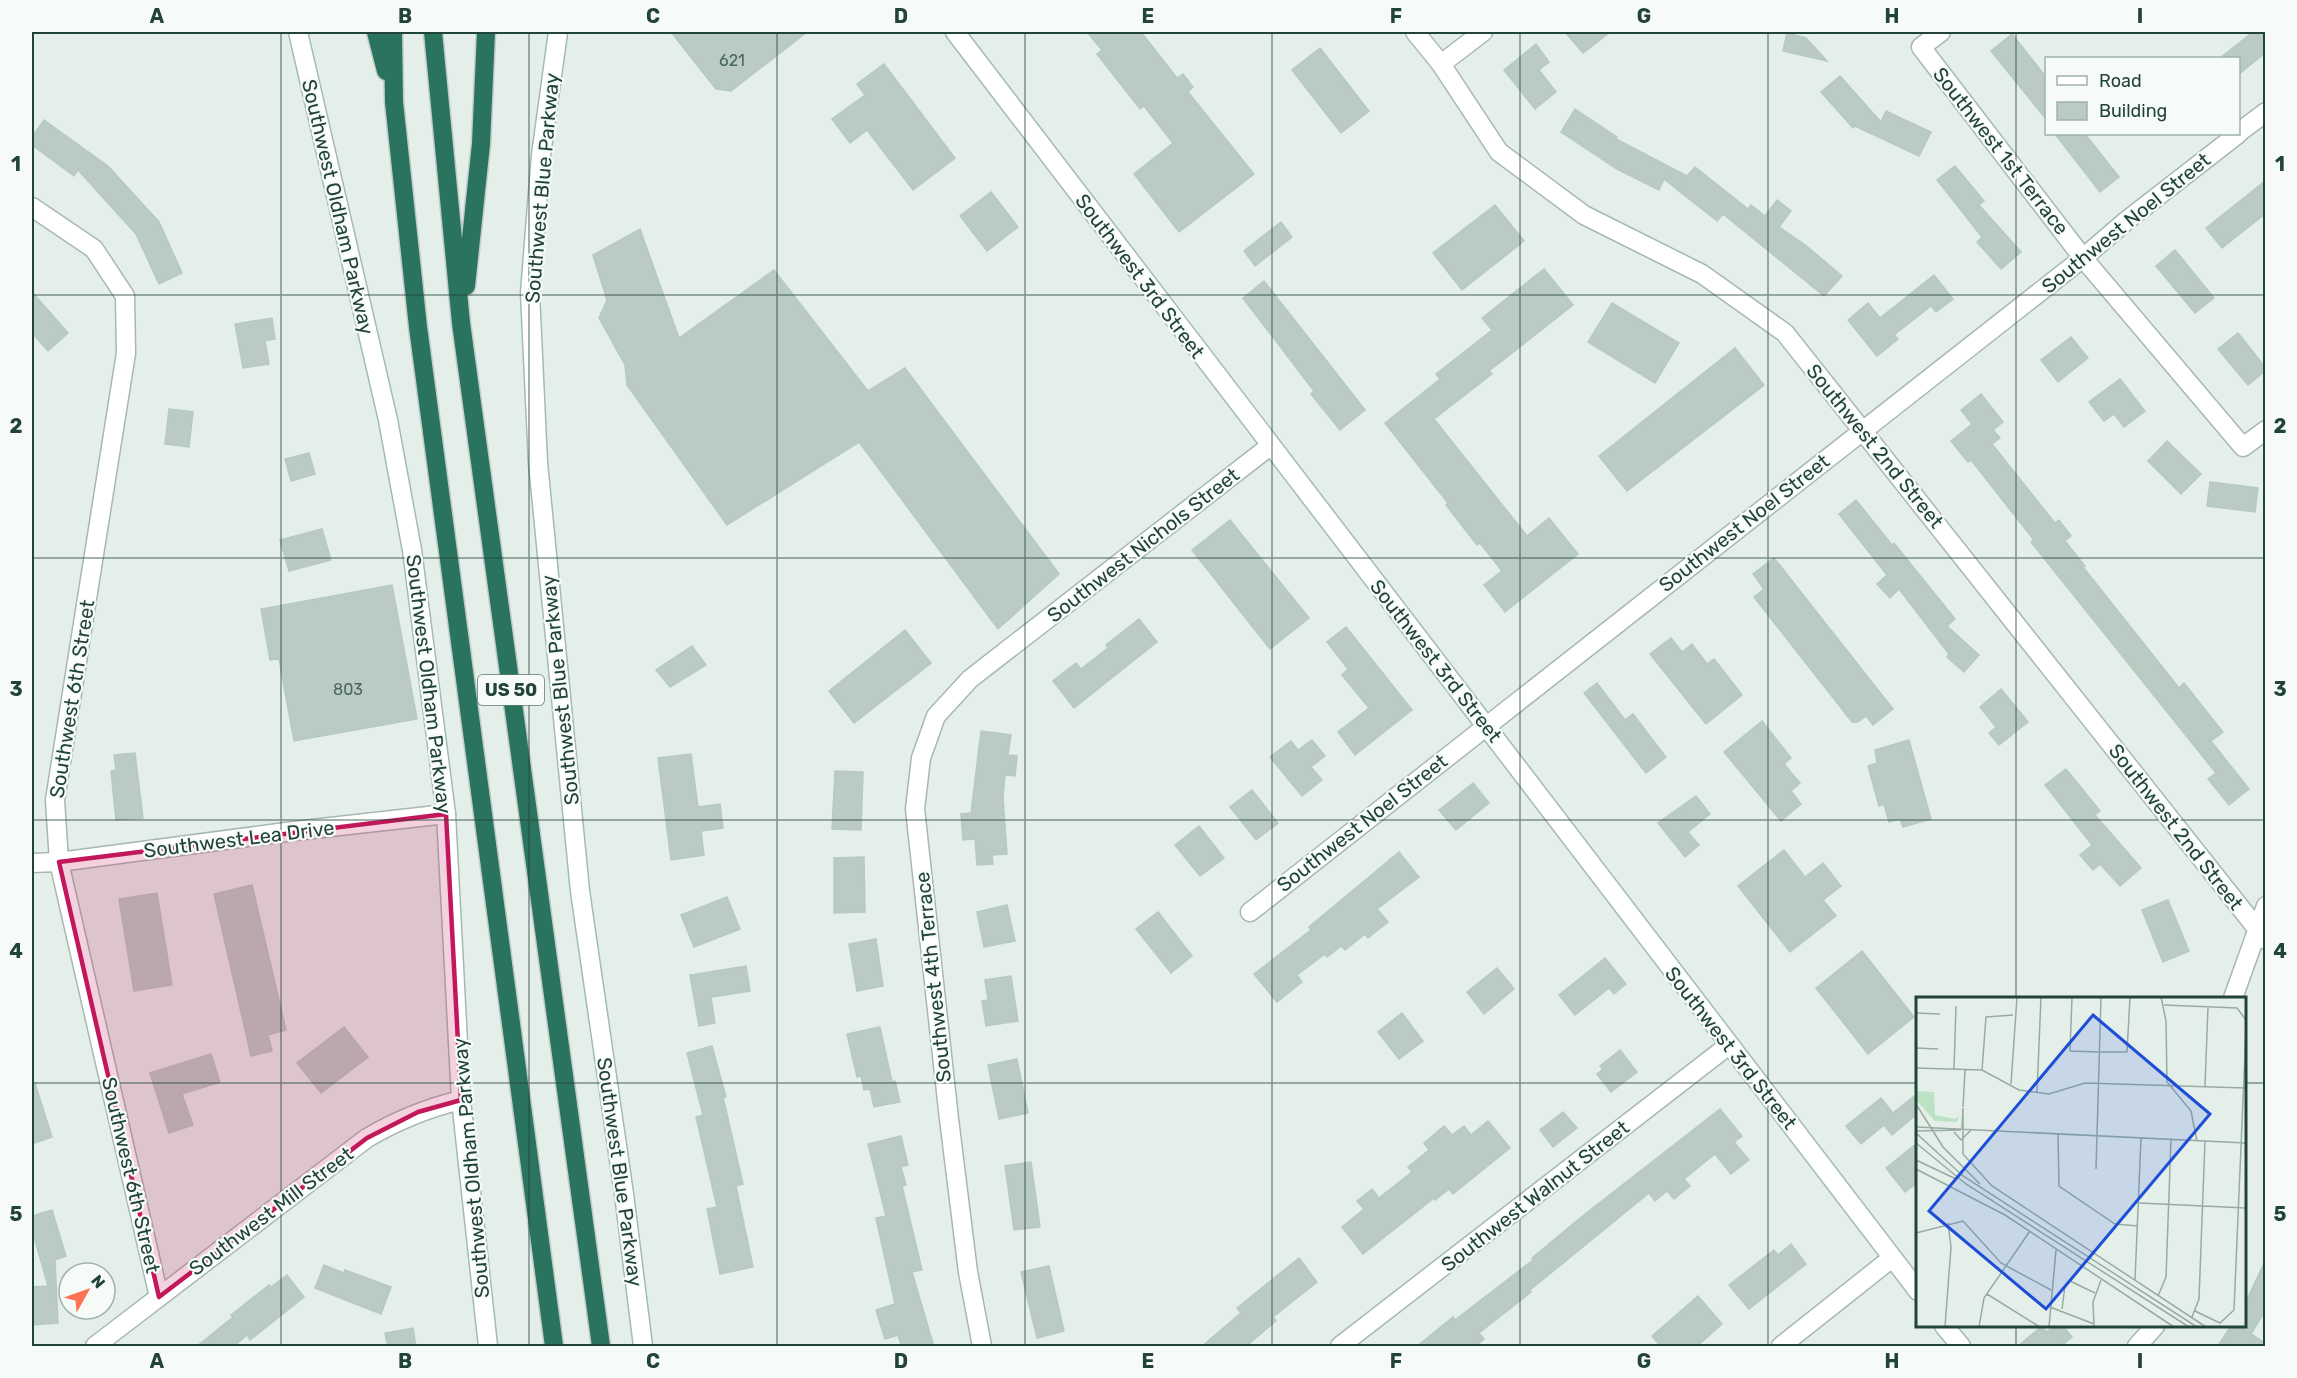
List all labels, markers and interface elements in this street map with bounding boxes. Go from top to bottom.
text: A [150,4,165,28]
text: B [398,4,412,28]
text: C [646,4,660,28]
text: D [894,4,908,28]
text: E [1142,4,1154,28]
text: F [1390,4,1402,28]
text: G [1637,4,1651,28]
text: H [1885,4,1899,28]
text: I [2137,4,2143,28]
house number: 621 [719,51,745,70]
legend [2045,57,2240,135]
street label: Southwest 1st Terrace [1928,63,2074,239]
text: Road [2099,70,2142,92]
street label: Southwest Blue Parkway [520,72,564,304]
street label: Southwest Oldham Parkway [297,77,379,337]
text: Building [2099,100,2167,122]
street label: Southwest Noel Street [2037,148,2215,298]
text: 1 [11,152,21,176]
text: 1 [2275,152,2285,176]
street label: Southwest 3rd Street [1070,189,1210,363]
street label: Southwest 2nd Street [1801,359,1949,533]
text: 2 [10,414,23,438]
text: 2 [2274,414,2287,438]
street label: Southwest Noel Street [1654,449,1834,597]
street label: Southwest Nichols Street [1042,463,1244,627]
street label: Southwest Oldham Parkway [401,553,457,815]
street label: Southwest Blue Parkway [536,574,584,806]
street label: Southwest 3rd Street [1365,575,1507,747]
street label: Southwest 6th Street [44,598,100,800]
road number: US 50 [478,675,544,705]
text: 3 [9,677,23,701]
text: 3 [2273,677,2287,701]
house number: 803 [333,680,363,699]
street label: Southwest 2nd Street [2104,739,2248,915]
street label: Southwest Noel Street [1272,749,1452,897]
street label: Southwest Lea Drive [142,815,336,863]
street label: Southwest 4th Terrace [910,870,956,1084]
text: 4 [9,939,23,963]
text: 4 [2273,939,2287,963]
street label: Southwest 3rd Street [1660,962,1802,1134]
inset map [1916,997,2246,1327]
street label: Southwest Oldham Parkway [448,1037,494,1299]
street label: Southwest Blue Parkway [592,1056,648,1288]
street label: Southwest 6th Street [97,1075,165,1276]
street label: Southwest Walnut Street [1436,1115,1634,1277]
street label: Southwest Mill Street [184,1141,358,1280]
text: 5 [10,1202,23,1226]
text: 5 [2274,1202,2287,1226]
north arrow [57,1261,117,1321]
text: N [87,1271,109,1292]
text: A [150,1349,165,1373]
text: B [398,1349,412,1373]
text: C [646,1349,660,1373]
text: D [894,1349,908,1373]
text: E [1142,1349,1154,1373]
text: F [1390,1349,1402,1373]
text: G [1637,1349,1651,1373]
text: H [1885,1349,1899,1373]
text: I [2137,1349,2143,1373]

